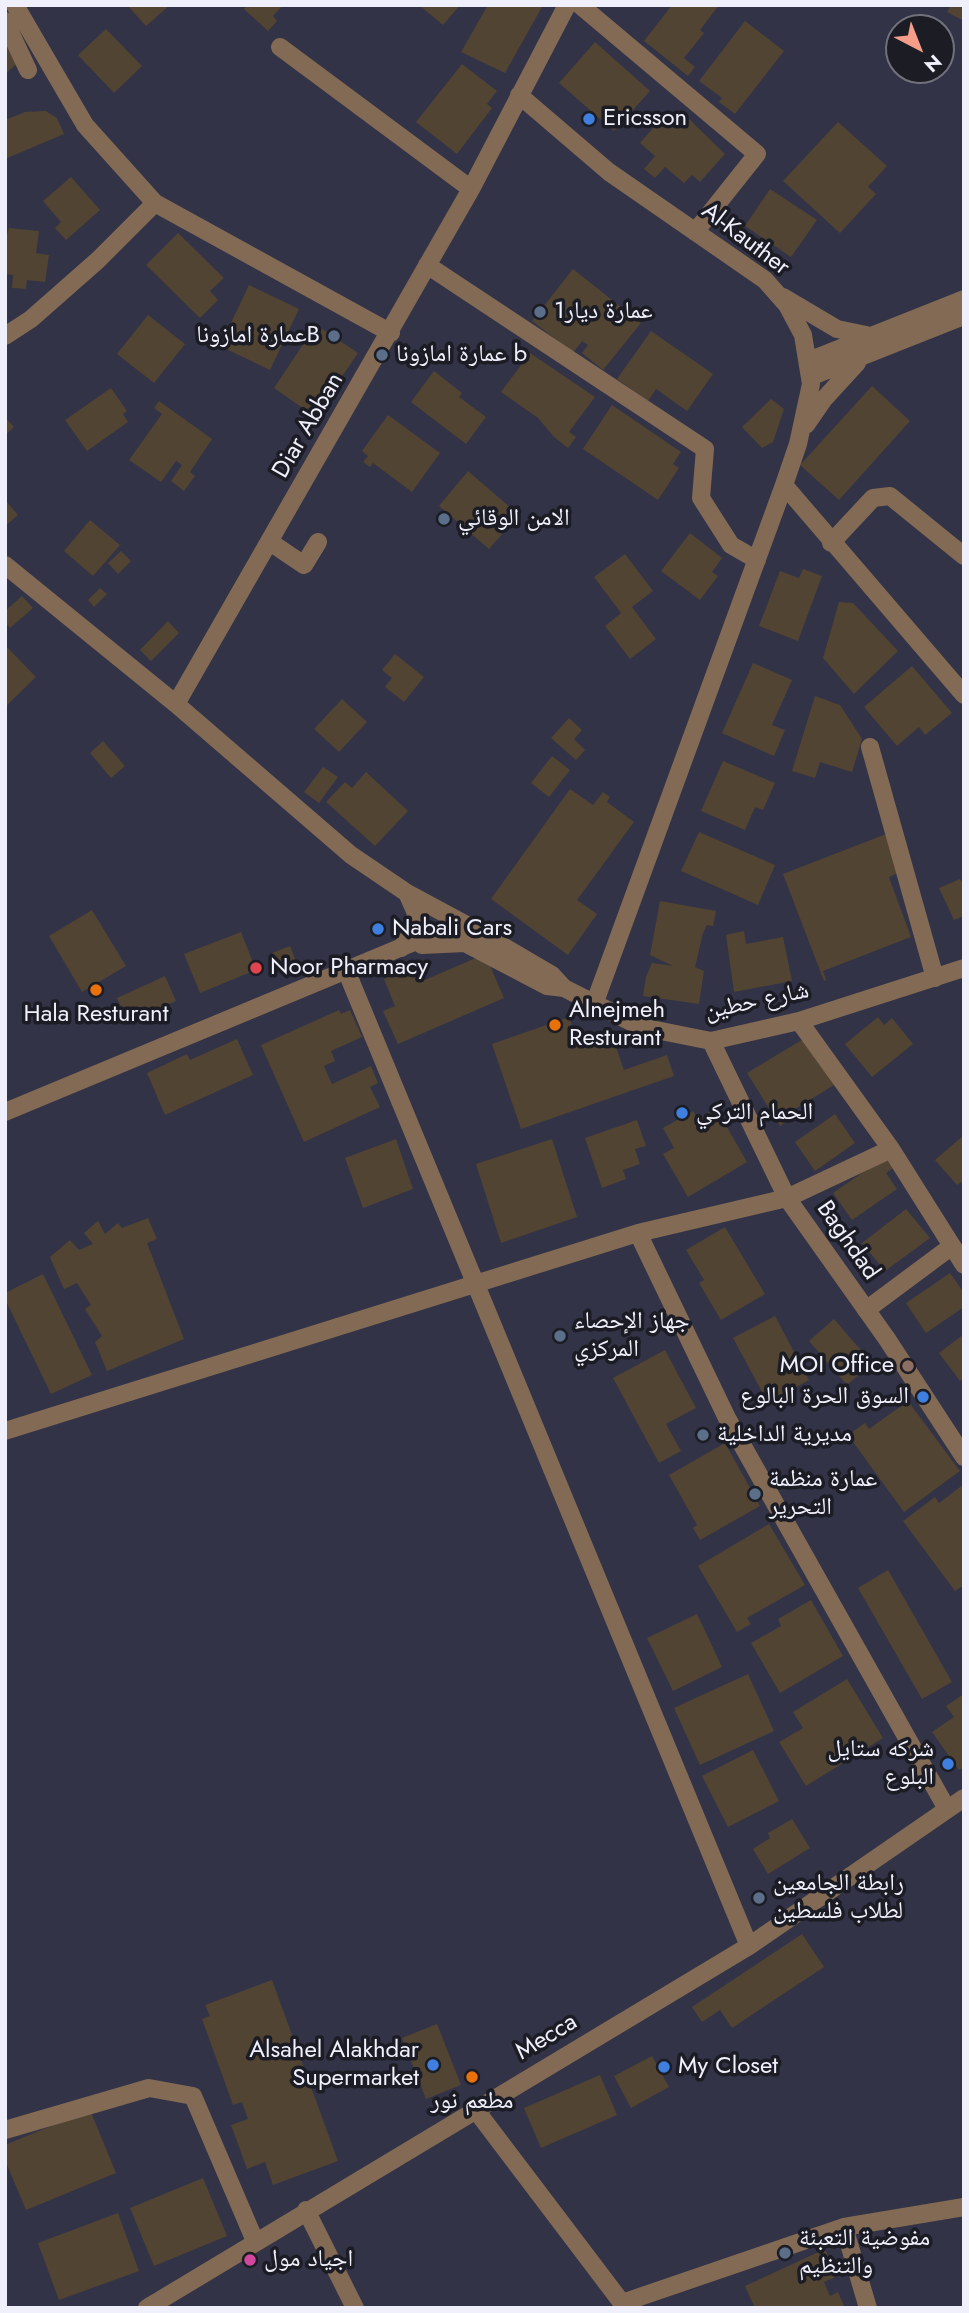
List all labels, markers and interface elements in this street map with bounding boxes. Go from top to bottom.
north arrow [885,14,955,84]
text: N [918,48,948,79]
place label: Ericsson [603,105,687,133]
marker: Ericsson [581,111,597,127]
street label: Al-Kauther [695,197,795,283]
place label: عمارة ديار1 [554,298,653,326]
marker: عمارة ديار1 [532,304,548,320]
place label: عمارة امازوناB [196,322,320,350]
marker: عمارة امازوناB [326,328,342,344]
place label: عمارة امازونا b [396,341,527,369]
marker: عمارة امازونا b [374,347,390,363]
street label: Diar Abban [267,368,351,484]
place label: الامن الوقائي [458,505,570,533]
marker: الامن الوقائي [436,511,452,527]
place label: Nabali Cars [392,915,512,943]
marker: Nabali Cars [370,921,386,937]
place label: Noor Pharmacy [270,954,428,982]
marker: Noor Pharmacy [248,960,264,976]
street label: شارع حطين [702,977,812,1027]
marker: Hala Resturant [88,982,104,998]
place label: Alnejmeh Resturant [569,997,665,1053]
place label: Hala Resturant [24,1001,168,1029]
marker: Alnejmeh Resturant [547,1017,563,1033]
place label: الحمام التركي [696,1099,813,1127]
marker: الحمام التركي [674,1105,690,1121]
street label: Baghdad [809,1196,885,1286]
place label: جهاز الإحصاء المركزي [574,1308,690,1364]
marker: جهاز الإحصاء المركزي [552,1328,568,1344]
place label: MOI Office [780,1352,894,1380]
marker: MOI Office [900,1358,916,1374]
place label: السوق الحرة البالوع [740,1383,909,1411]
marker: السوق الحرة البالوع [915,1389,931,1405]
place label: مديرية الداخلية [717,1421,852,1449]
marker: مديرية الداخلية [695,1427,711,1443]
place label: عمارة منظمة التحرير [769,1466,877,1522]
marker: عمارة منظمة التحرير [747,1486,763,1502]
place label: شركه ستايل البلوع [828,1736,934,1792]
marker: شركه ستايل البلوع [940,1756,956,1772]
place label: رابطة الجامعين لطلاب فلسطين [773,1870,904,1926]
marker: رابطة الجامعين لطلاب فلسطين [751,1890,767,1906]
street label: Mecca [511,2009,583,2067]
place label: Alsahel Alakhdar Supermarket [249,2037,419,2093]
place label: My Closet [678,2053,778,2081]
marker: Alsahel Alakhdar Supermarket [425,2057,441,2073]
marker: My Closet [656,2059,672,2075]
marker: مطعم نور [464,2069,480,2085]
place label: مطعم نور [431,2088,513,2116]
place label: مفوضية التعبئة والتنظيم [799,2225,930,2281]
marker: مفوضية التعبئة والتنظيم [777,2245,793,2261]
place label: اجياد مول [264,2246,353,2274]
marker: اجياد مول [242,2252,258,2268]

